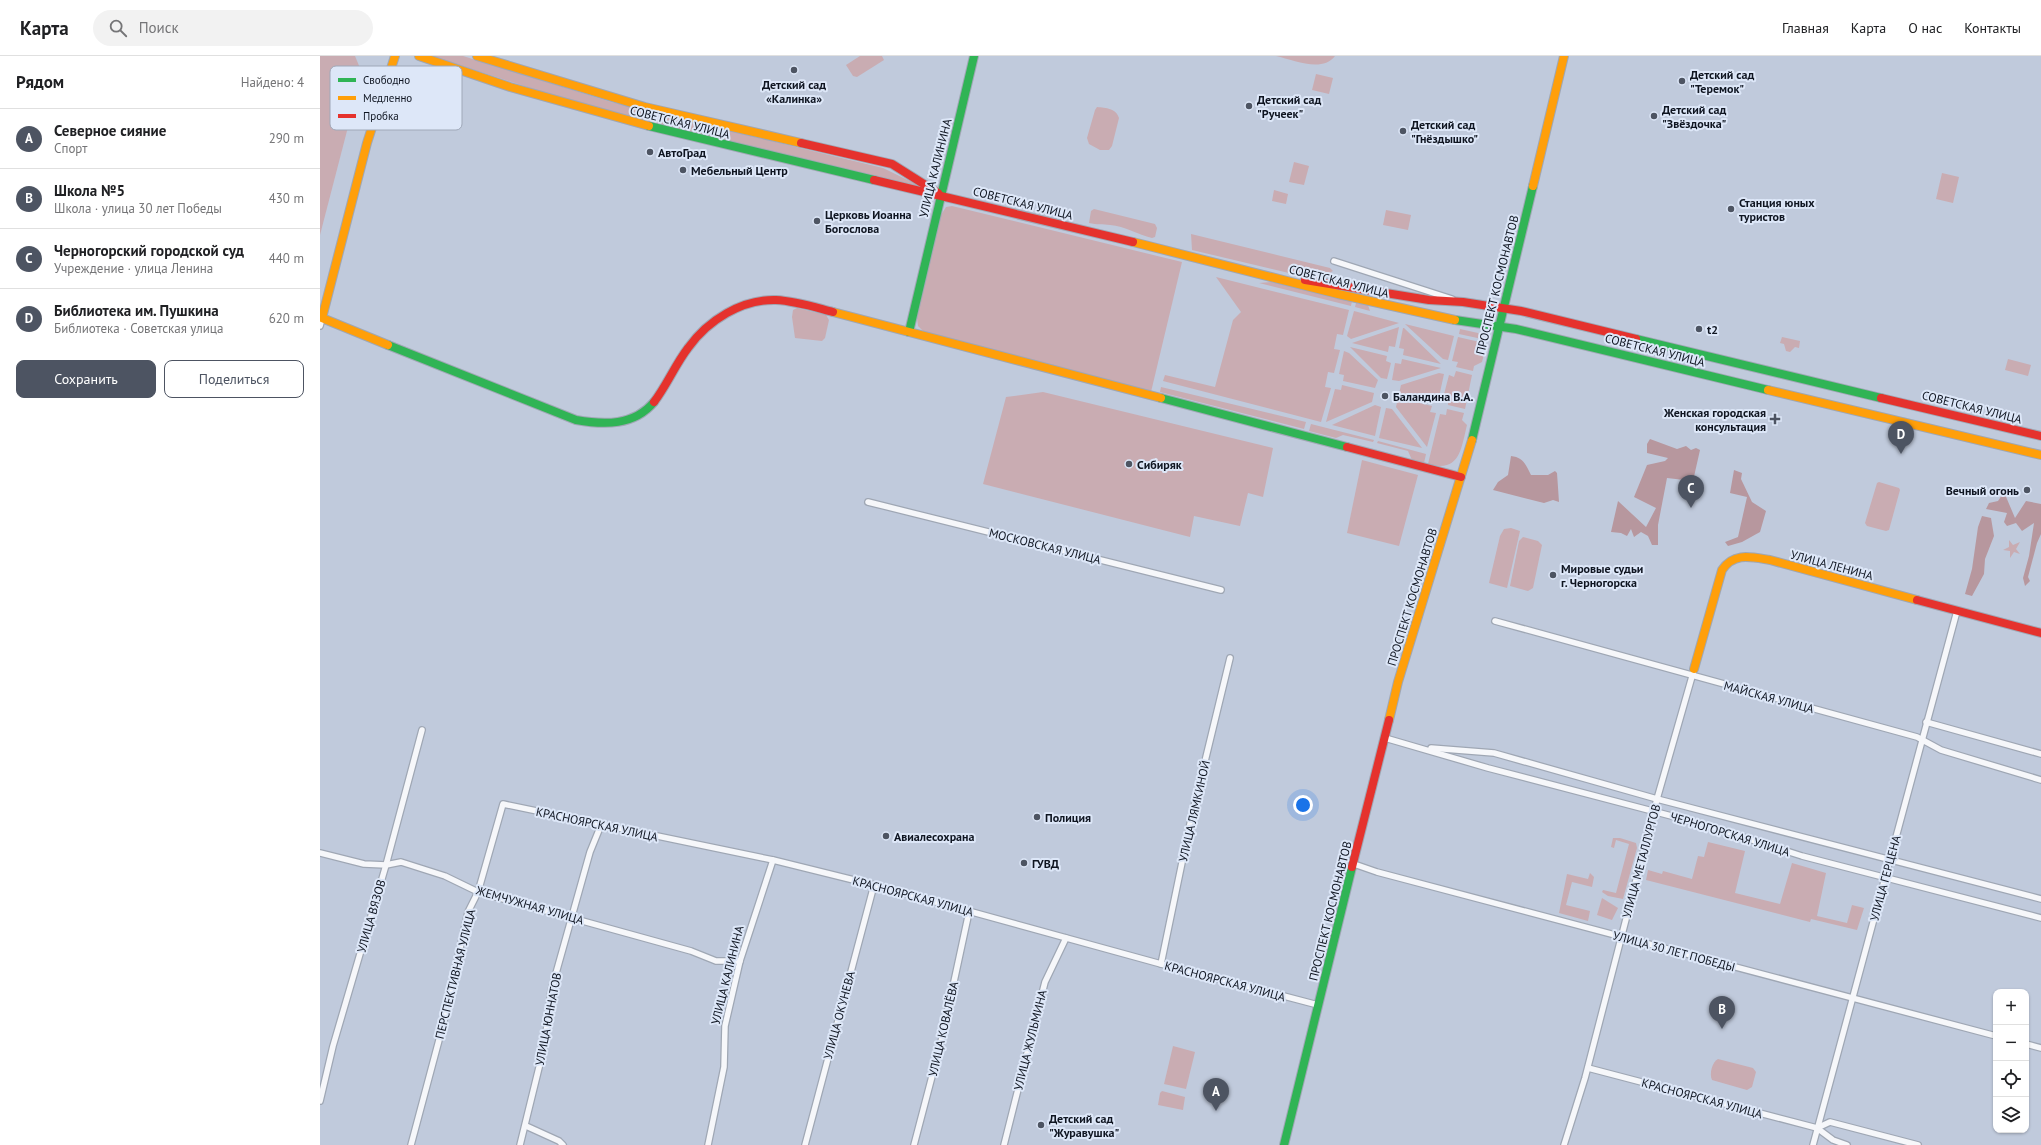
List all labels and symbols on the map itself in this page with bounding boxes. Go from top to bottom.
marker: Детский сад «Калинка» [789,65,799,75]
legend [330,66,462,130]
place label: Детский сад "Теремок" [1690,67,1754,96]
text: Свободно [363,73,410,87]
marker: Детский сад "Теремок" [1677,76,1687,86]
place label: Детский сад «Калинка» [762,77,826,106]
text: Медленно [363,91,412,105]
place label: Детский сад "Ручеек" [1257,92,1321,121]
marker: Детский сад "Ручеек" [1244,101,1254,111]
street label: СОВЕТСКАЯ УЛИЦА [629,102,731,142]
place label: Детский сад "Звёздочка" [1662,102,1727,131]
text: Пробка [363,109,399,123]
marker: Детский сад "Звёздочка" [1649,111,1659,121]
street label: УЛИЦА КАЛИНИНА [915,117,955,219]
place label: Детский сад "Гнёздышко" [1411,117,1478,146]
marker: Детский сад "Гнёздышко" [1398,126,1408,136]
place label: АвтоГрад [658,145,706,160]
marker: АвтоГрад [645,147,655,157]
place label: Мебельный Центр [691,163,788,178]
marker: Мебельный Центр [678,165,688,175]
street label: СОВЕТСКАЯ УЛИЦА [972,183,1074,223]
place label: Станция юных туристов [1739,195,1815,224]
marker: Станция юных туристов [1726,204,1736,214]
place label: Церковь Иоанна Богослова [825,207,912,236]
street label: ПРОСПЕКТ КОСМОНАВТОВ [1472,214,1522,356]
marker: Церковь Иоанна Богослова [812,216,822,226]
street label: СОВЕТСКАЯ УЛИЦА [1288,261,1390,301]
place label: t2 [1707,322,1718,337]
marker: t2 [1694,324,1704,334]
street label: СОВЕТСКАЯ УЛИЦА [1604,330,1706,370]
street label: СОВЕТСКАЯ УЛИЦА [1921,387,2023,427]
place label: Баландина В.А. [1393,389,1474,404]
marker: Баландина В.А. [1380,391,1390,401]
place label: Женская городская консультация [1663,405,1766,434]
marker: Женская городская консультация [1769,413,1781,425]
pin: D [1888,421,1914,454]
place label: Сибиряк [1137,457,1182,472]
marker: Сибиряк [1124,459,1134,469]
pin: C [1678,475,1704,508]
place label: Вечный огонь [1946,483,2019,498]
marker: Вечный огонь [2022,485,2032,495]
street label: МОСКОВСКАЯ УЛИЦА [987,525,1103,567]
street label: ПРОСПЕКТ КОСМОНАВТОВ [1384,526,1440,668]
street label: УЛИЦА ЛЕНИНА [1789,547,1875,583]
place label: Мировые судьи г. Черногорска [1561,561,1643,590]
marker: Мировые судьи г. Черногорска [1548,570,1558,580]
street label: МАЙСКАЯ УЛИЦА [1722,678,1816,716]
street label: УЛИЦА ЛЯМКИНОЙ [1175,759,1213,863]
your location [1293,795,1313,815]
street label: УЛИЦА МЕТАЛЛУРГОВ [1619,802,1663,920]
street label: КРАСНОЯРСКАЯ УЛИЦА [535,804,659,844]
street label: ЧЕРНОГОРСКАЯ УЛИЦА [1668,809,1792,859]
place label: Полиция [1045,810,1091,825]
marker: Полиция [1032,812,1042,822]
place label: Авиалесохрана [894,829,975,844]
marker: Авиалесохрана [881,831,891,841]
street label: УЛИЦА ГЕРЦЕНА [1866,833,1904,923]
street label: ПРОСПЕКТ КОСМОНАВТОВ [1305,840,1355,982]
place label: ГУВД [1032,856,1060,871]
marker: ГУВД [1019,858,1029,868]
street label: КРАСНОЯРСКАЯ УЛИЦА [851,873,975,919]
street label: УЛИЦА ВЯЗОВ [353,878,389,954]
street label: ЖЕМЧУЖНАЯ УЛИЦА [474,882,585,928]
street label: ПЕРСПЕКТИВНАЯ УЛИЦА [432,908,478,1040]
street label: УЛИЦА КАЛИНИНА [707,924,747,1026]
street label: УЛИЦА 30 ЛЕТ ПОБЕДЫ [1611,927,1737,975]
street label: КРАСНОЯРСКАЯ УЛИЦА [1163,958,1287,1004]
street label: УЛИЦА ОКУНЕВА [820,969,858,1061]
street label: УЛИЦА ЮННАТОВ [532,971,564,1067]
street label: УЛИЦА КОВАЛЁВА [925,980,961,1078]
street label: УЛИЦА ЖУЛЬМИНА [1010,988,1050,1092]
pin: B [1709,996,1735,1029]
street label: КРАСНОЯРСКАЯ УЛИЦА [1640,1075,1764,1121]
pin: A [1203,1078,1229,1111]
place label: Детский сад "Журавушка" [1049,1111,1119,1140]
marker: Детский сад "Журавушка" [1036,1120,1046,1130]

